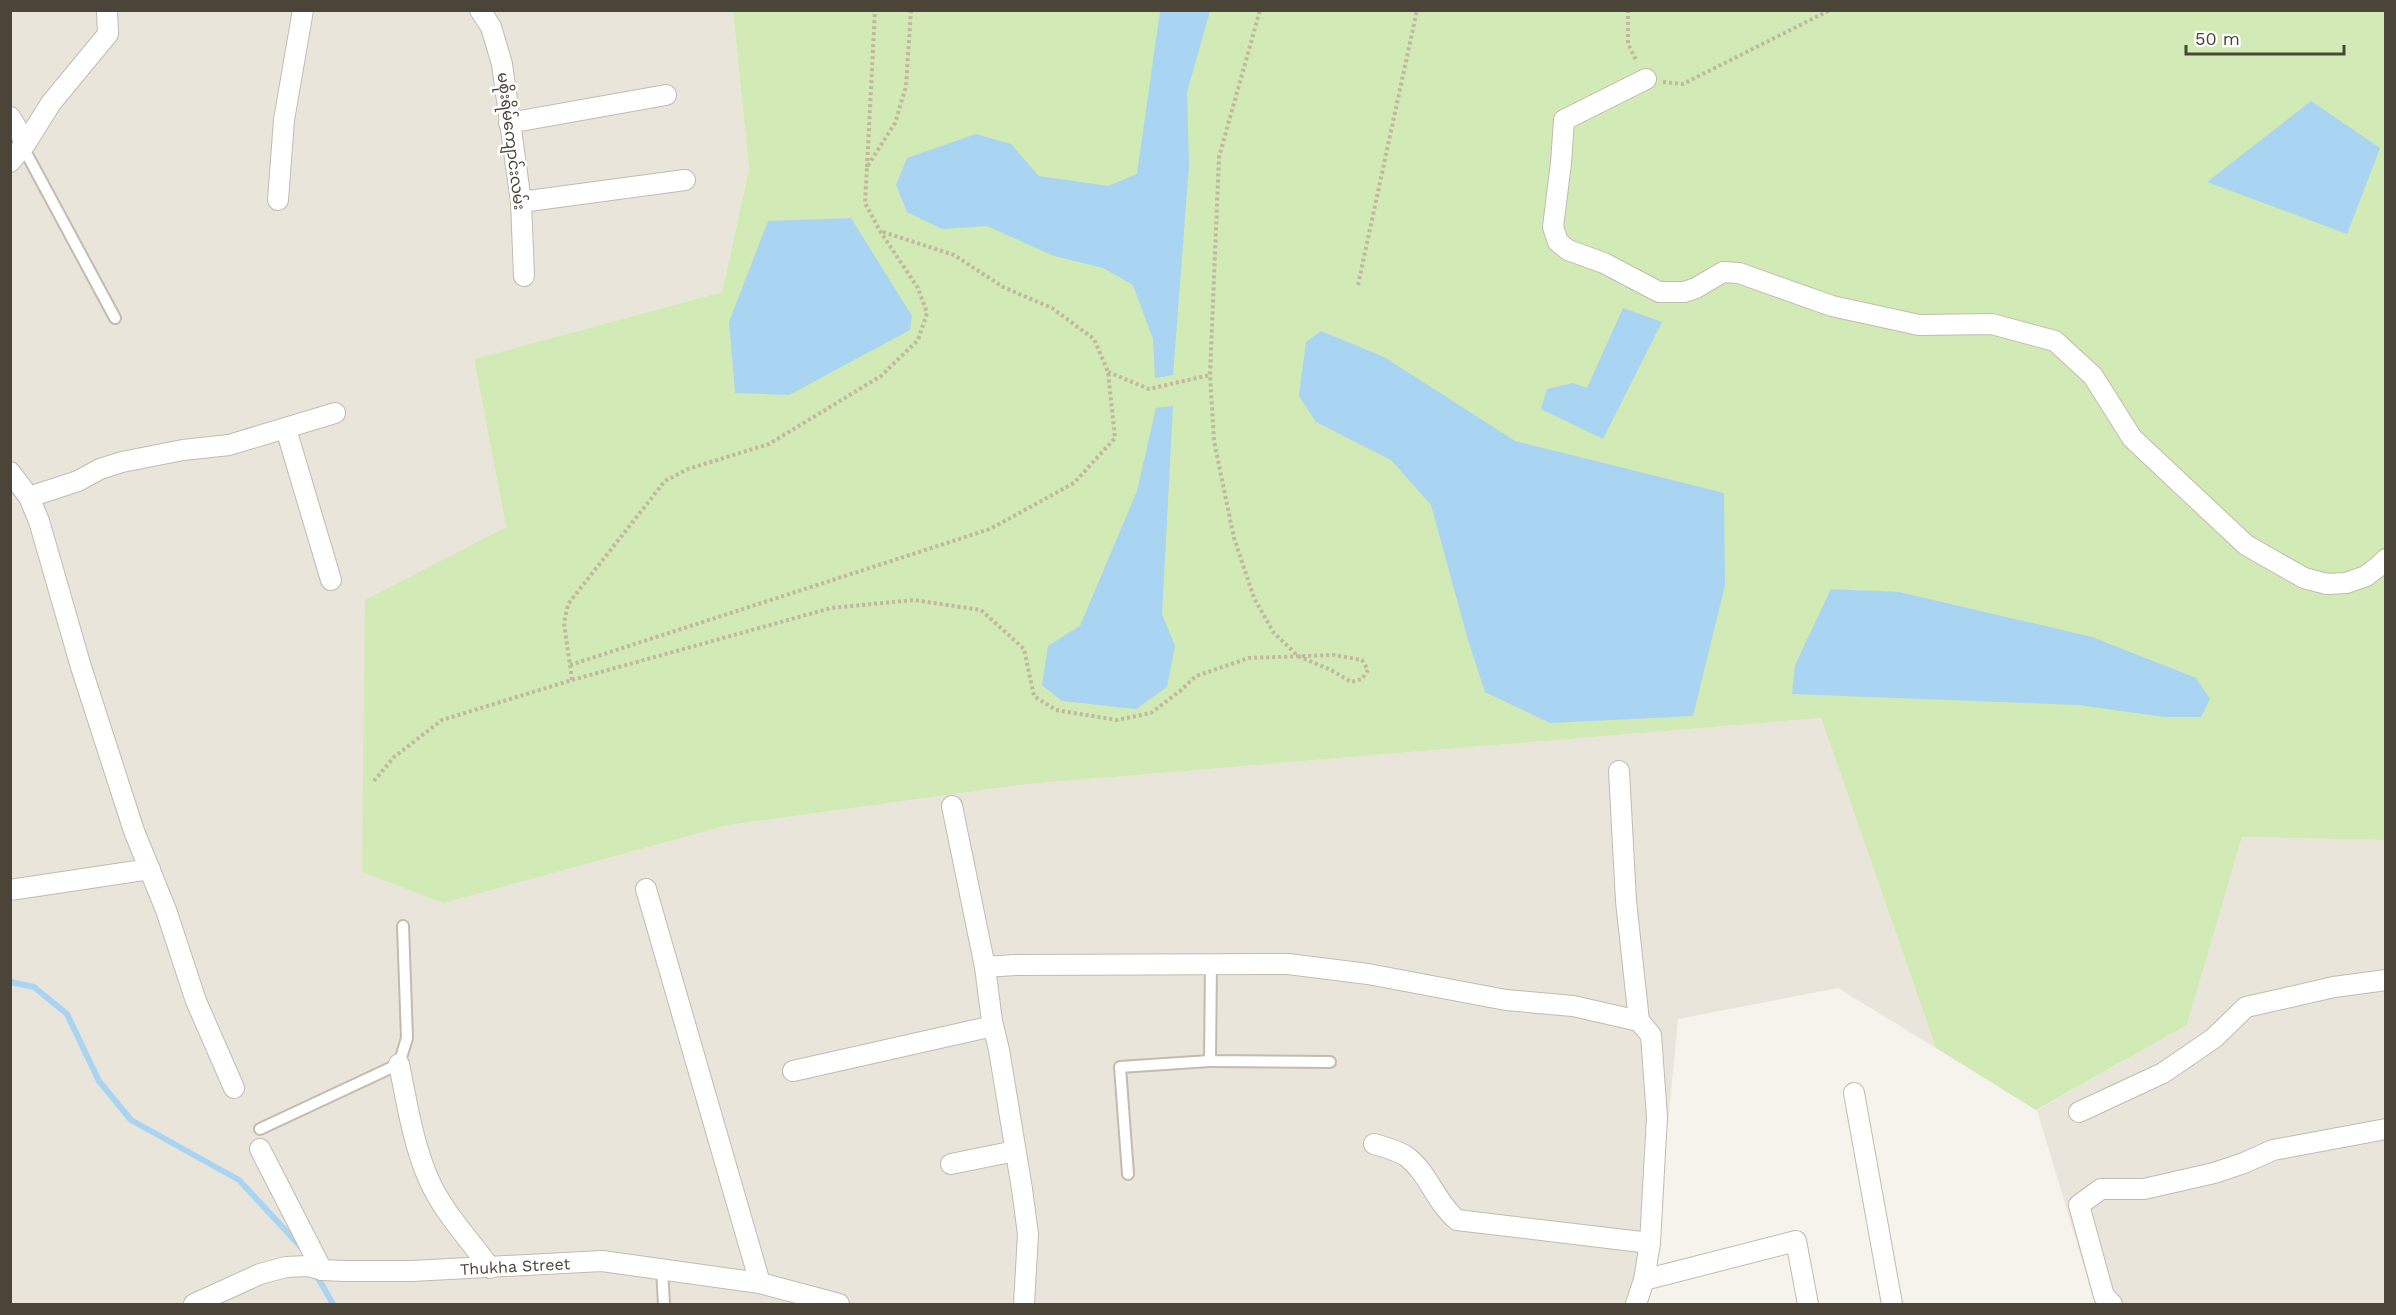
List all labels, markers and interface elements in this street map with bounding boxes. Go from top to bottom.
scale bar [2186,18,2344,56]
text: 50 m [2195,28,2240,49]
street label: မစိုးရိမ်ကျောင်းလမ်း [489,71,531,212]
street label: Thukha Street [459,1254,571,1279]

